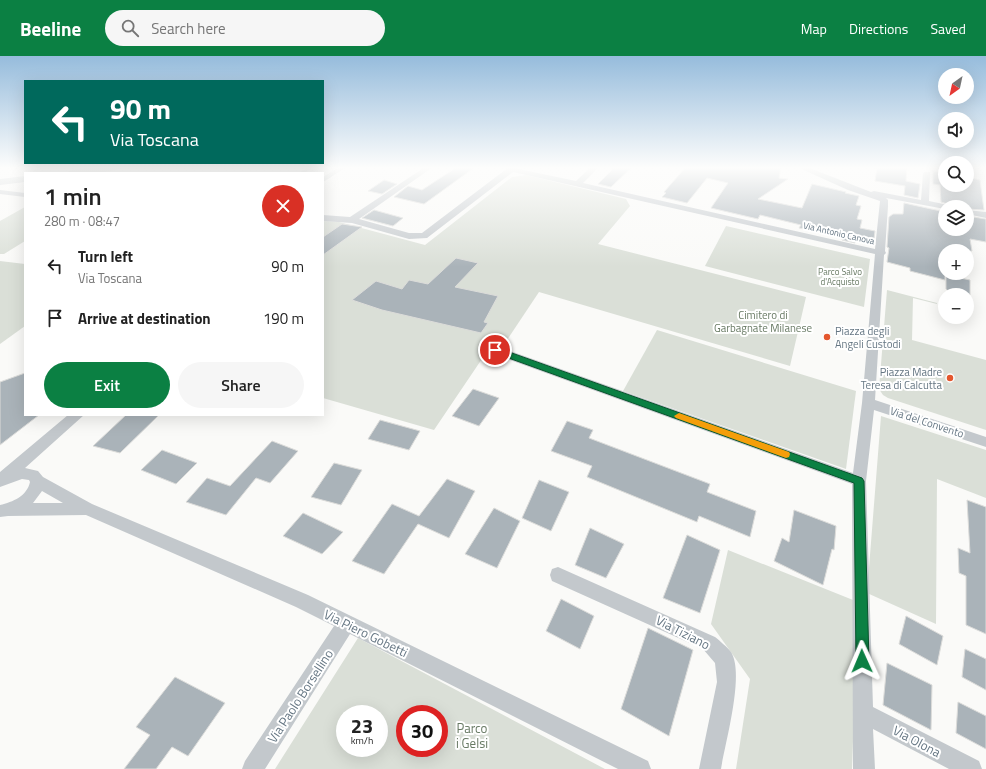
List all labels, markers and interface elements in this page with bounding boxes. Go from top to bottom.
search box [105,10,385,46]
text: Beeline [20,14,81,43]
icon: search [119,17,141,39]
text: Search here [151,17,226,40]
text: Map [801,18,827,39]
text: Directions [849,18,908,39]
text: Saved [930,18,966,39]
north arrow [938,68,974,104]
map controls [938,68,974,324]
text: 90 m [110,87,171,130]
icon: left [44,96,96,148]
button: sound [938,112,974,148]
text: Via Toscana [110,126,199,153]
button: search [938,156,974,192]
text: 1 min [44,178,102,214]
button: close [262,185,304,227]
button: layers [938,200,974,236]
text: 280 m · 08:47 [44,211,120,231]
street label: Via Antonio Canova [802,218,876,248]
button: + [938,244,974,280]
text: Turn left [78,245,133,268]
icon: left [44,255,66,277]
text: 90 m [271,255,304,278]
park label: Parco Salvo d'Acquisto [818,265,862,288]
text: Via Toscana [78,268,142,288]
button: − [938,288,974,324]
icon: arrive [44,307,66,329]
text: Arrive at destination [78,307,211,330]
text: 190 m [263,307,304,330]
park label: Cimitero di Garbagnate Milanese [714,307,813,336]
place label: Piazza degli Angeli Custodi [835,323,901,352]
marker: Piazza degli Angeli Custodi [822,332,832,342]
pin [478,333,512,367]
icon: arrive [484,339,506,361]
button: Exit [44,362,170,408]
button: Share [178,362,304,408]
place label: Piazza Madre Teresa di Calcutta [861,364,942,393]
marker: Piazza Madre Teresa di Calcutta [945,373,955,383]
street label: Via del Convento [888,403,966,442]
street label: Via Piero Gobetti [321,604,411,662]
street label: Via Tiziano [652,610,714,654]
position arrow [841,640,883,682]
street label: Via Paolo Borsellino [262,645,338,747]
speed limit sign: 30 [396,705,448,757]
text: 23 [351,710,373,741]
park label: Parco i Gelsi [456,718,488,753]
street label: Via Olona [889,720,945,762]
text: km/h [351,733,373,748]

